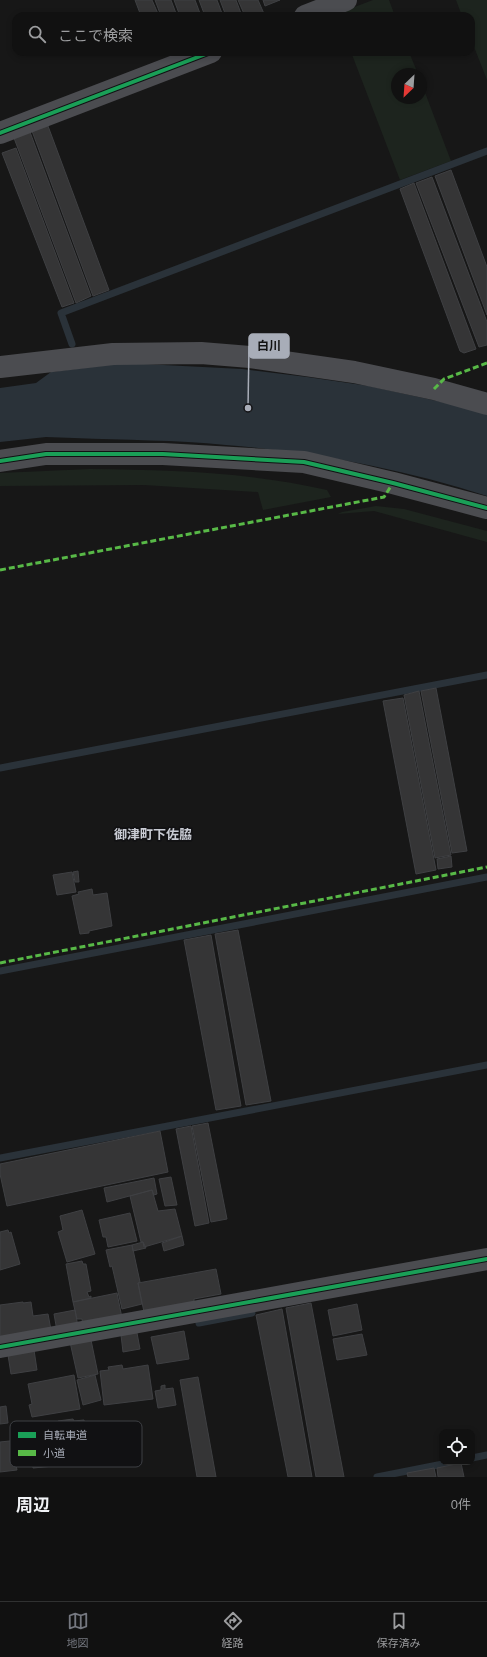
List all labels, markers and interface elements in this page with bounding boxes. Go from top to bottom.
search box [12,12,475,56]
icon: search [26,23,48,45]
text: ここで検索 [58,27,133,44]
north arrow [391,68,427,104]
callout: 白川 [249,334,289,358]
text: 白川 [257,339,281,353]
district label: 御津町下佐脇 [114,827,192,842]
legend [10,1421,142,1467]
text: 自転車道 [43,1429,87,1441]
map controls [439,1429,475,1465]
button: locate [439,1429,475,1465]
text: 小道 [43,1447,65,1459]
text: 周辺 [16,1496,50,1515]
text: 0件 [451,1497,471,1512]
tab: 地図 [67,1610,89,1650]
tab: 経路 [222,1610,244,1650]
tab: 保存済み [377,1610,421,1650]

